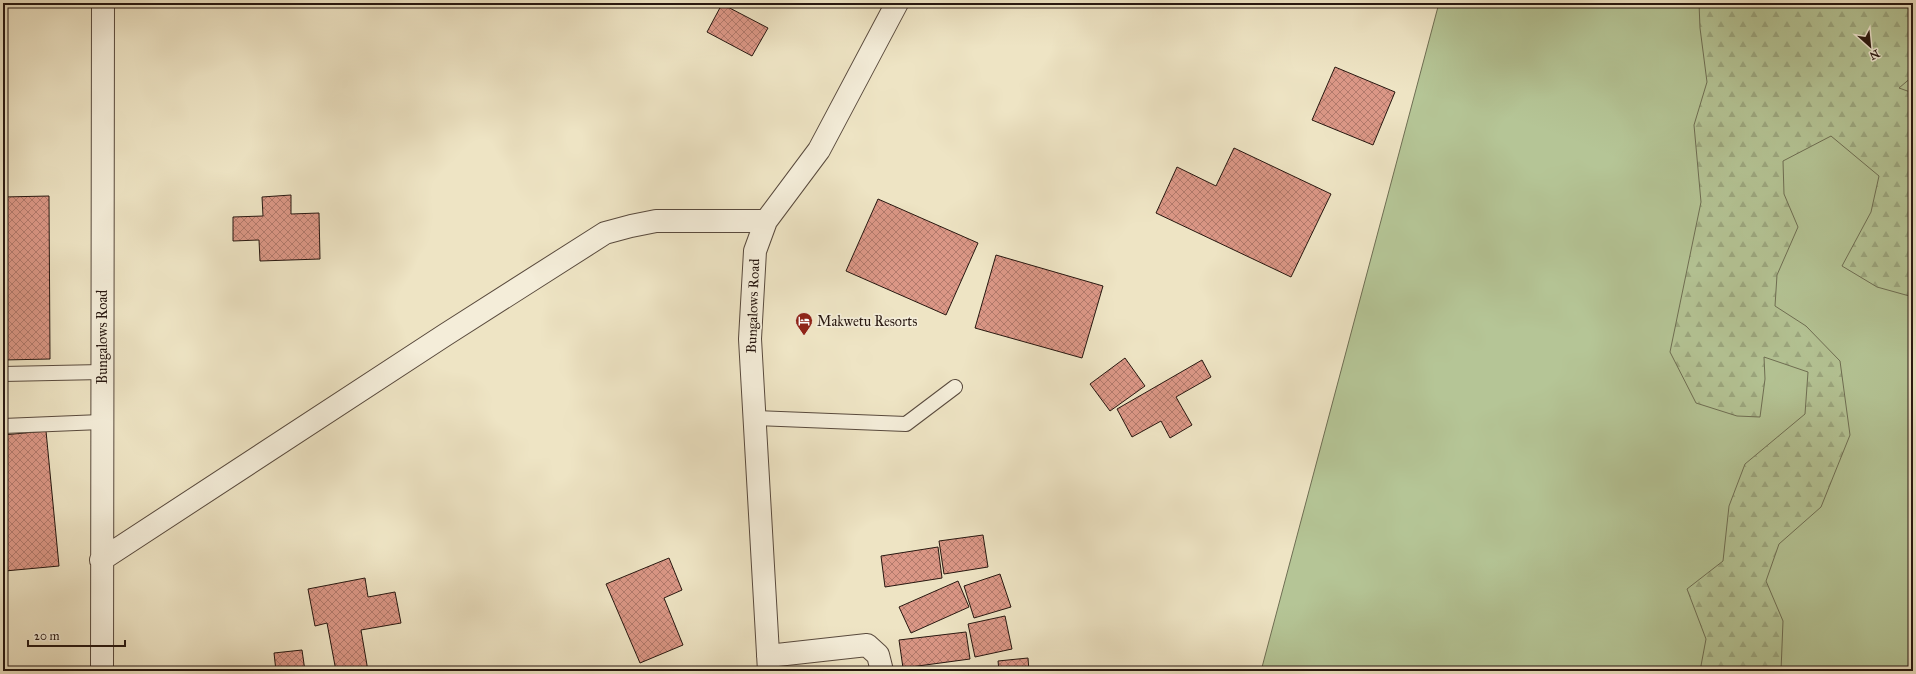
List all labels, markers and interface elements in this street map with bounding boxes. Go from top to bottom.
north arrow [1850,26,1890,66]
text: N [1867,47,1881,63]
street label: Bungalows Road [743,258,763,354]
street label: Bungalows Road [94,290,111,384]
hotel icon: Makwetu Resorts [794,311,814,336]
place label: Makwetu Resorts [817,313,917,330]
scale bar [28,622,125,648]
text: 20 m [34,629,60,643]

